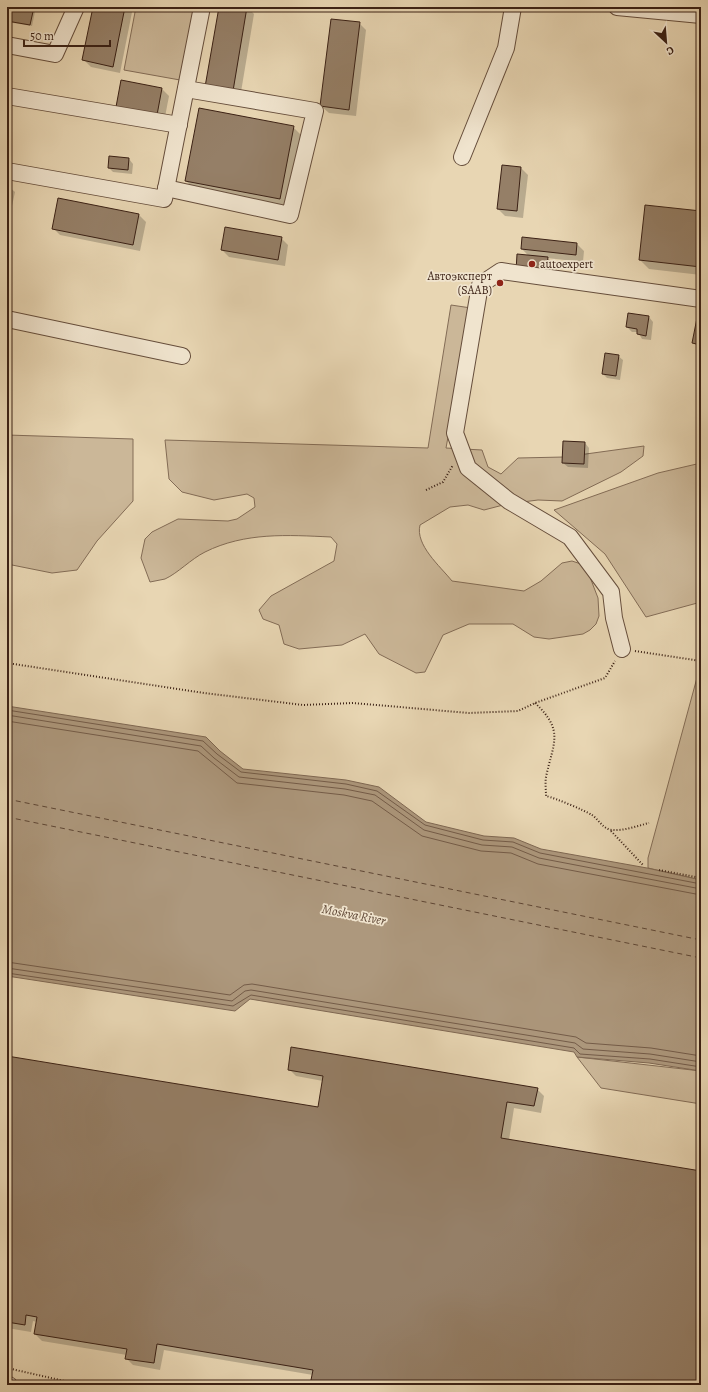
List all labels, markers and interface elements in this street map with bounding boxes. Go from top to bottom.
scale bar [24,22,110,48]
north arrow [646,22,686,62]
text: 50 m [30,28,54,44]
text: С [664,42,676,59]
place label: autoexpert [540,256,593,272]
marker: autoexpert [527,259,537,269]
place label: Автоэксперт (SAAB) [427,268,493,298]
marker: Автоэксперт (SAAB) [495,278,505,288]
water label: Moskva River [321,900,388,929]

